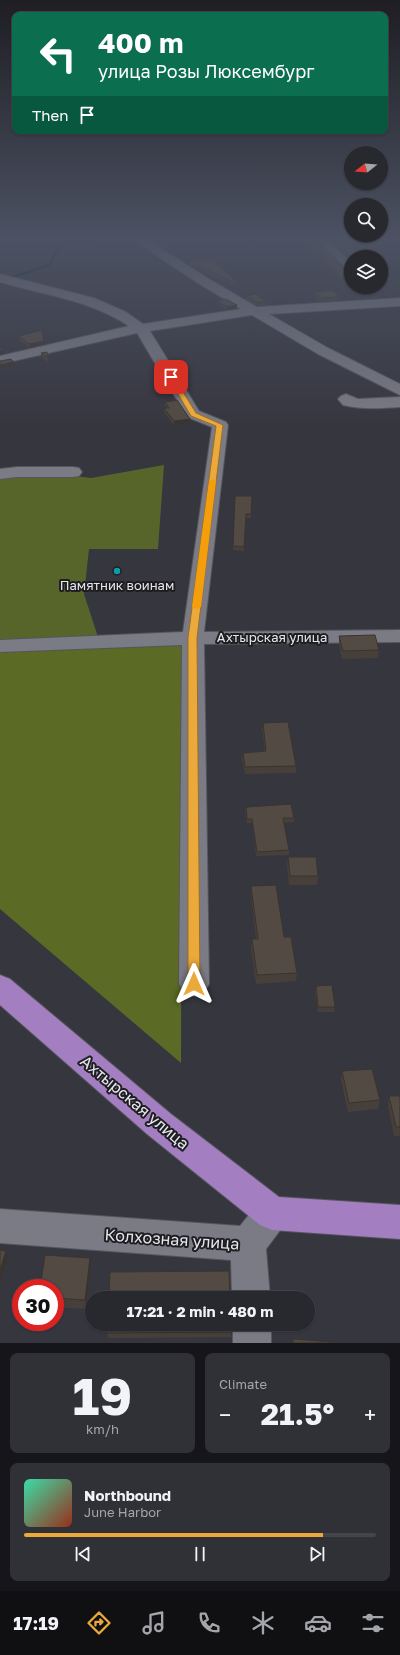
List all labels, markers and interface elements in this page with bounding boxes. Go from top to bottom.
text: 400 m [98,26,183,59]
icon: left [32,28,84,80]
text: улица Розы Люксембург [98,60,315,82]
icon: arrive [76,104,98,126]
text: Then [32,106,68,124]
north arrow [344,146,388,190]
map controls [344,146,388,294]
button: search [344,198,388,242]
button: layers [344,250,388,294]
pin [154,360,188,394]
icon: arrive [160,366,182,388]
marker: Памятник воинам [112,566,122,576]
place label: Памятник воинам [60,577,174,593]
street label: Ахтырская улица [217,629,327,645]
position arrow [173,963,215,1005]
street label: Ахтырская улица [76,1051,194,1153]
street label: Колхозная улица [104,1224,240,1254]
speed limit sign: 30 [12,1279,64,1331]
text: 17:21 · 2 min · 480 m [127,1302,274,1320]
text: 19 [73,1364,132,1426]
text: Climate [219,1376,267,1392]
text: 21.5° [261,1396,334,1432]
text: − [219,1401,231,1428]
text: + [364,1401,376,1428]
text: km/h [86,1421,119,1437]
text: Northbound [84,1486,171,1504]
text: June Harbor [84,1504,161,1520]
icon: previous [72,1543,94,1565]
icon: pause [189,1543,211,1565]
icon: next [306,1543,328,1565]
icon: directions [85,1609,113,1637]
icon: music [140,1609,168,1637]
icon: phone [195,1609,223,1637]
icon: climate [249,1609,277,1637]
icon: car [304,1609,332,1637]
icon: filters [359,1609,387,1637]
text: 17:19 [13,1612,59,1634]

